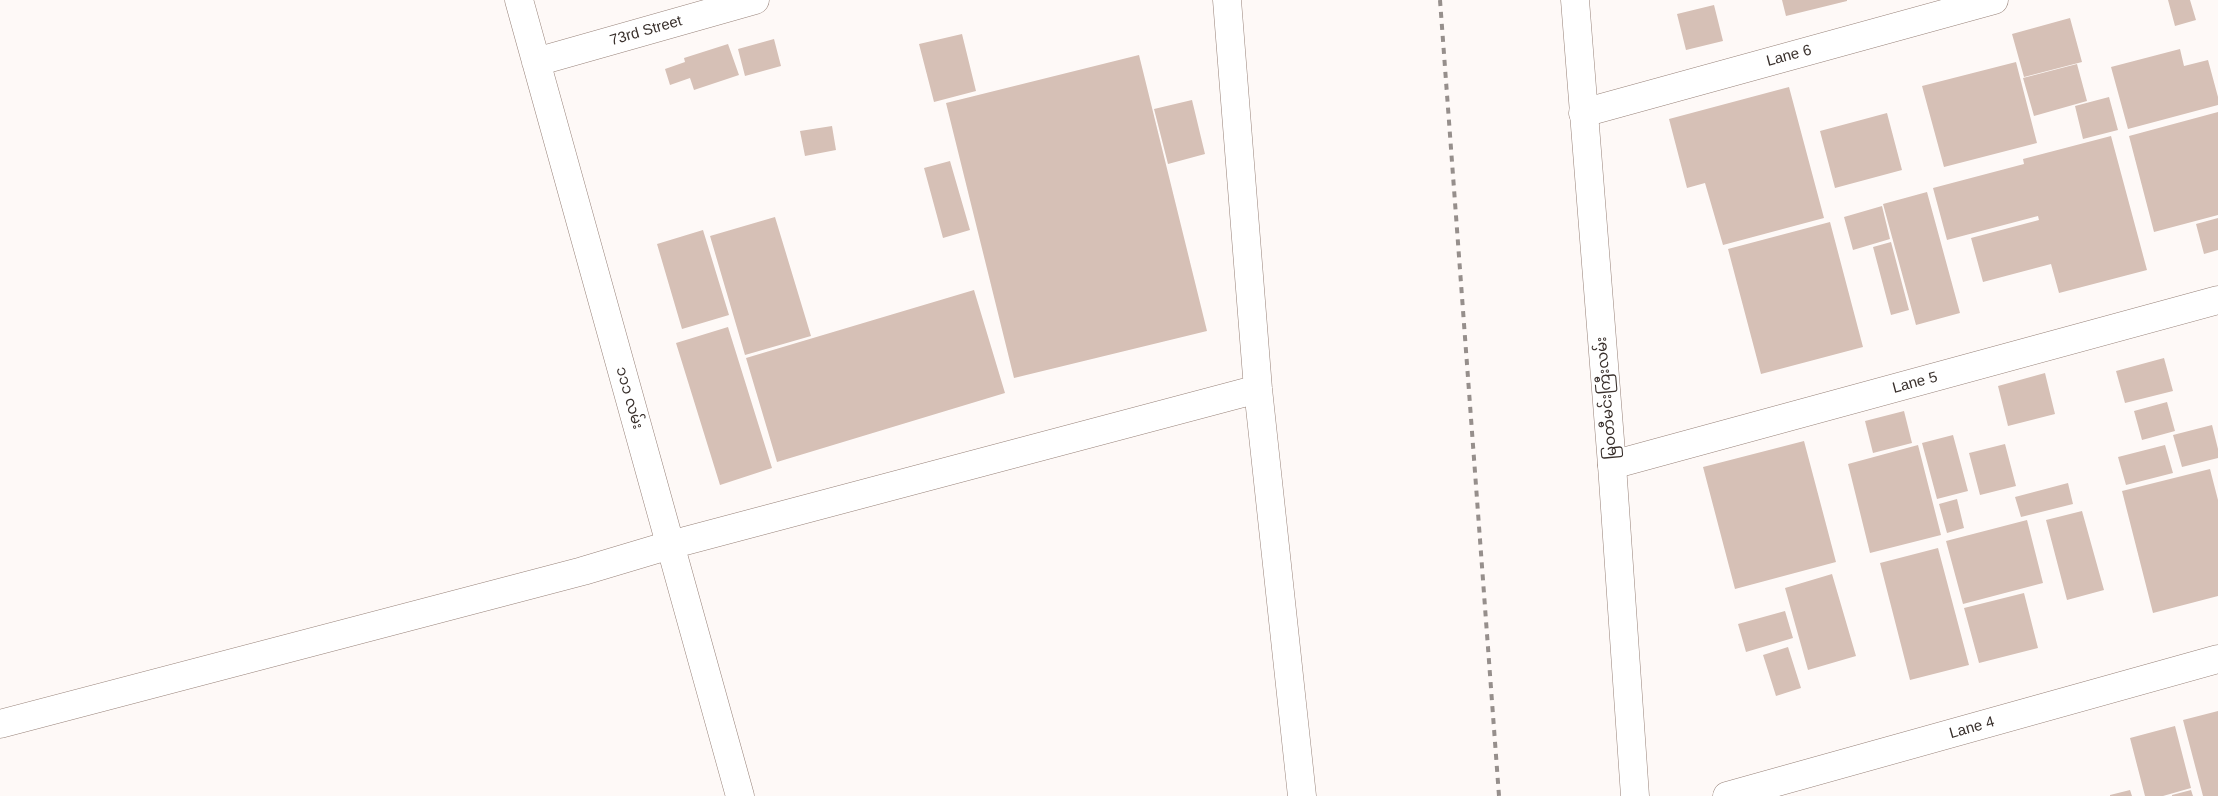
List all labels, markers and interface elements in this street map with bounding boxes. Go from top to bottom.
street label: 73rd Street [608,12,684,50]
street label: Lane 6 [1765,41,1813,71]
street label: မြဝတီမင်းကြီးလမ်း [1593,336,1621,460]
street label: ၁၁၁ လမ်း [611,365,647,431]
street label: Lane 5 [1891,368,1939,398]
street label: Lane 4 [1947,713,1997,743]

